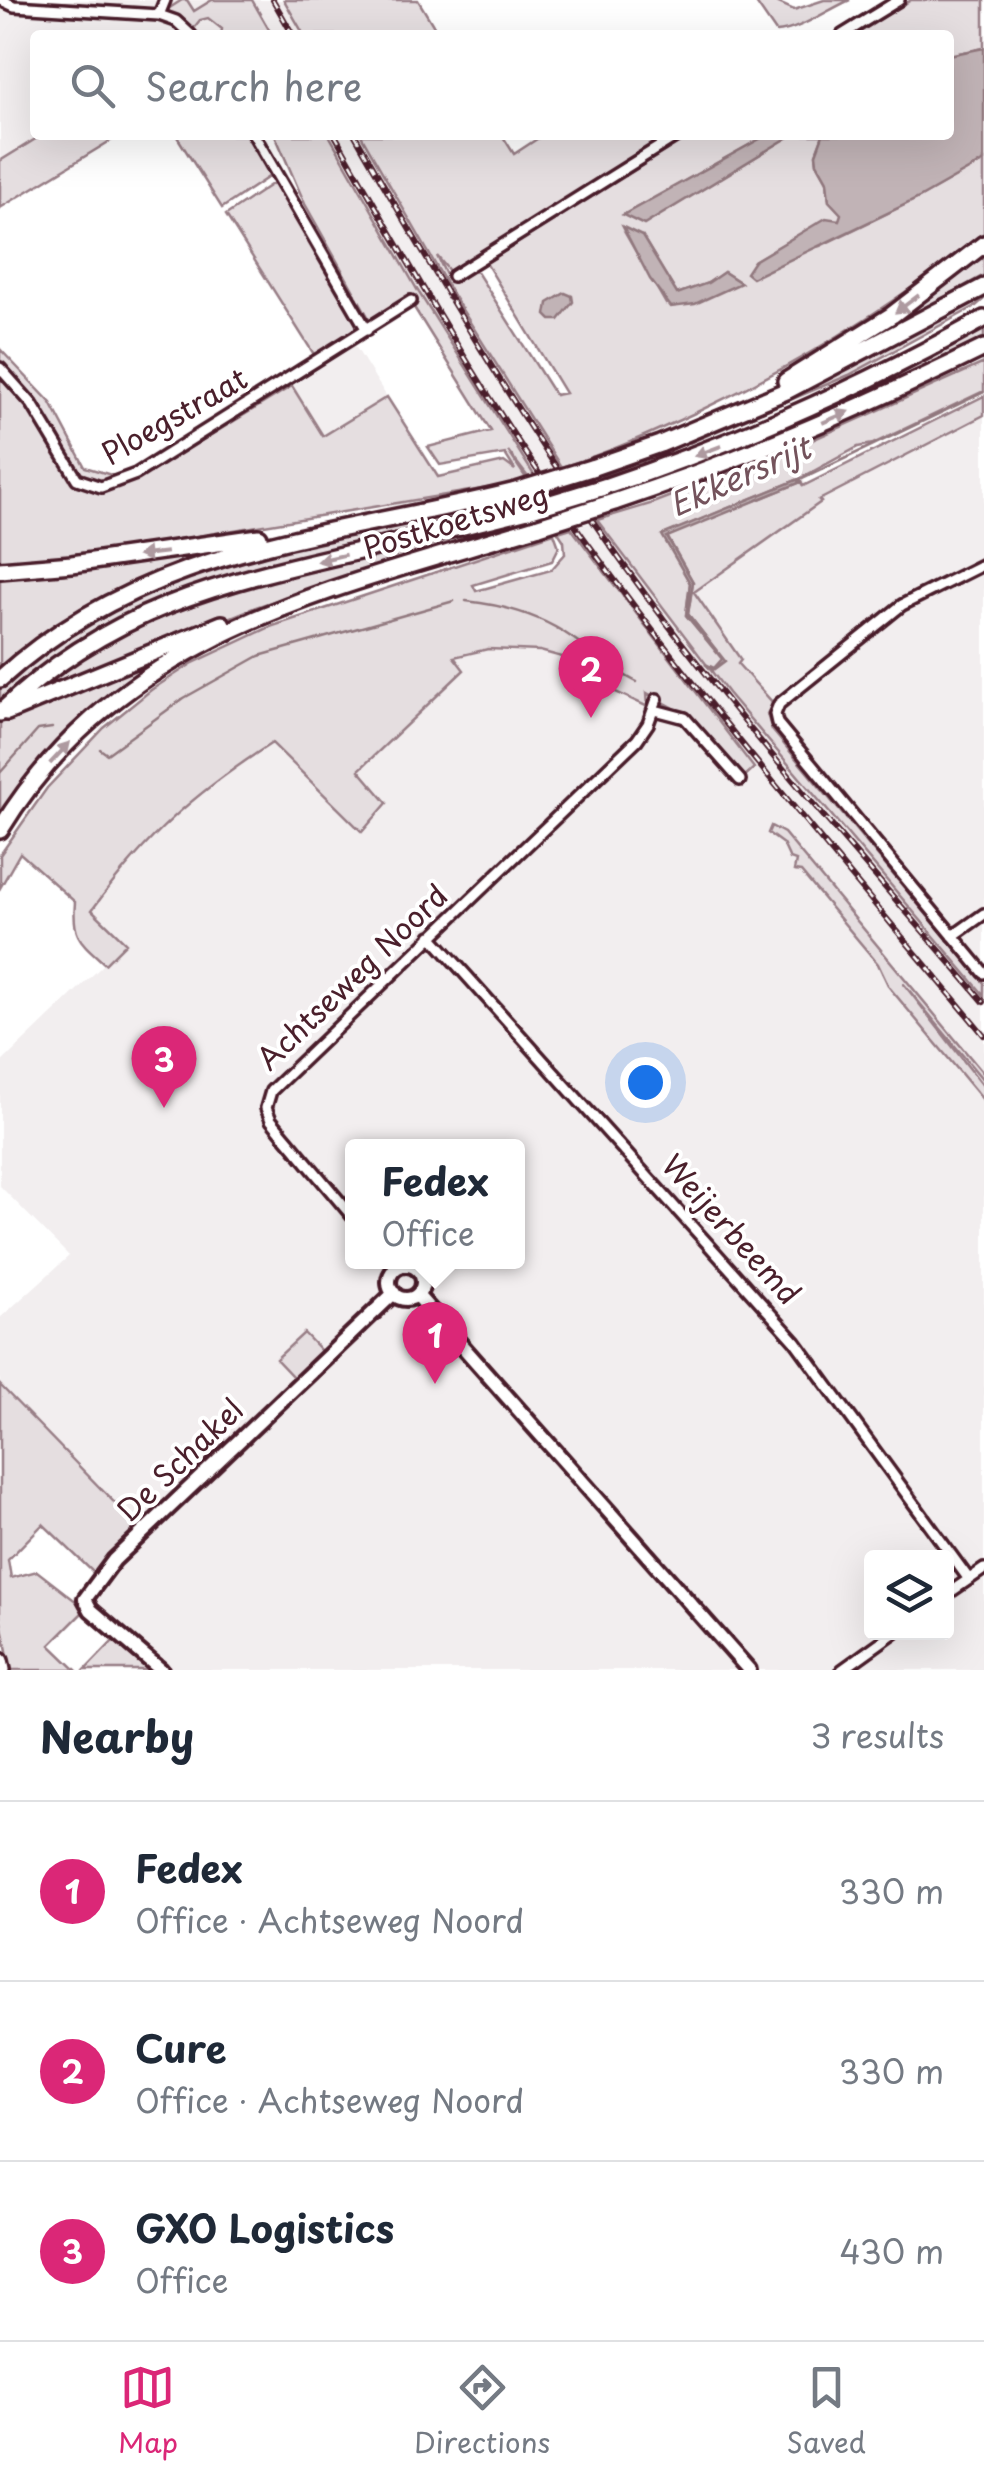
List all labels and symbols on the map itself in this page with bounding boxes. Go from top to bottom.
one-way arrow [894,293,920,313]
street label: Ploegstraat [92,355,255,475]
one-way arrow [821,409,851,425]
water label: Ekkersrijt [661,421,821,528]
one-way arrow [692,444,722,459]
street label: Postkoetsweg [357,470,553,569]
one-way arrow [135,546,167,562]
one-way arrow [315,550,346,566]
pin: 2 [558,636,624,718]
one-way arrow [48,742,71,766]
street label: Achtseweg Noord [245,873,457,1079]
pin: 3 [132,1026,196,1108]
your location [620,1057,671,1108]
street label: Weijerbeemd [652,1143,812,1314]
pin: 1 [402,1302,468,1384]
street label: De Schakel [106,1387,253,1531]

